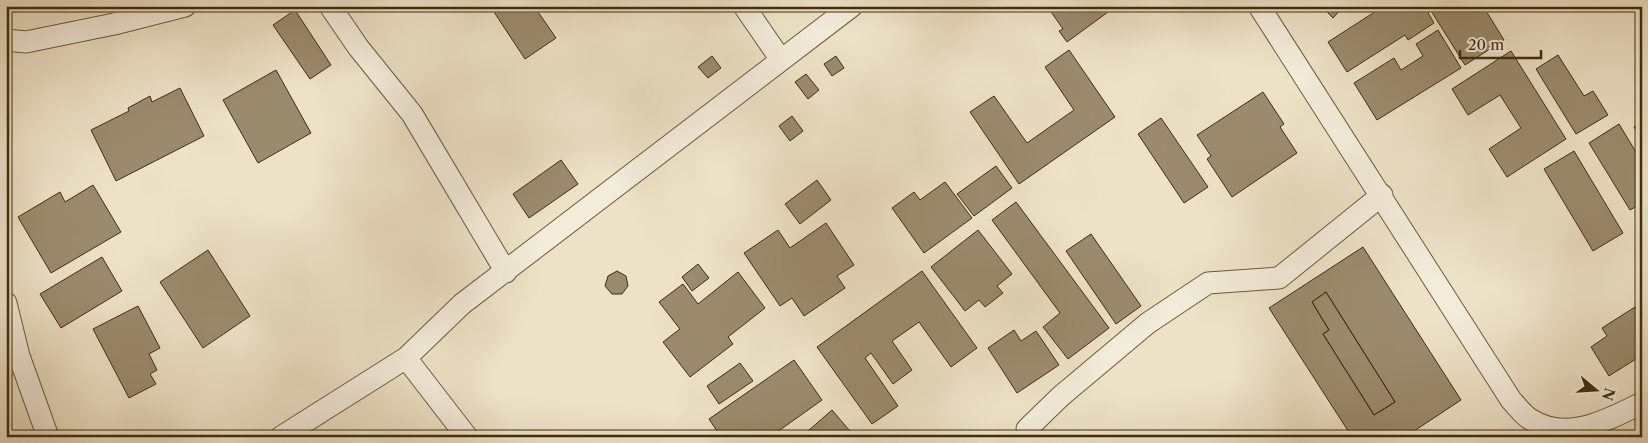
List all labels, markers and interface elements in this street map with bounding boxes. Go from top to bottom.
scale bar [1460,28,1542,60]
text: 20 m [1468,35,1504,54]
north arrow [1570,366,1620,416]
text: N [1598,385,1619,403]

